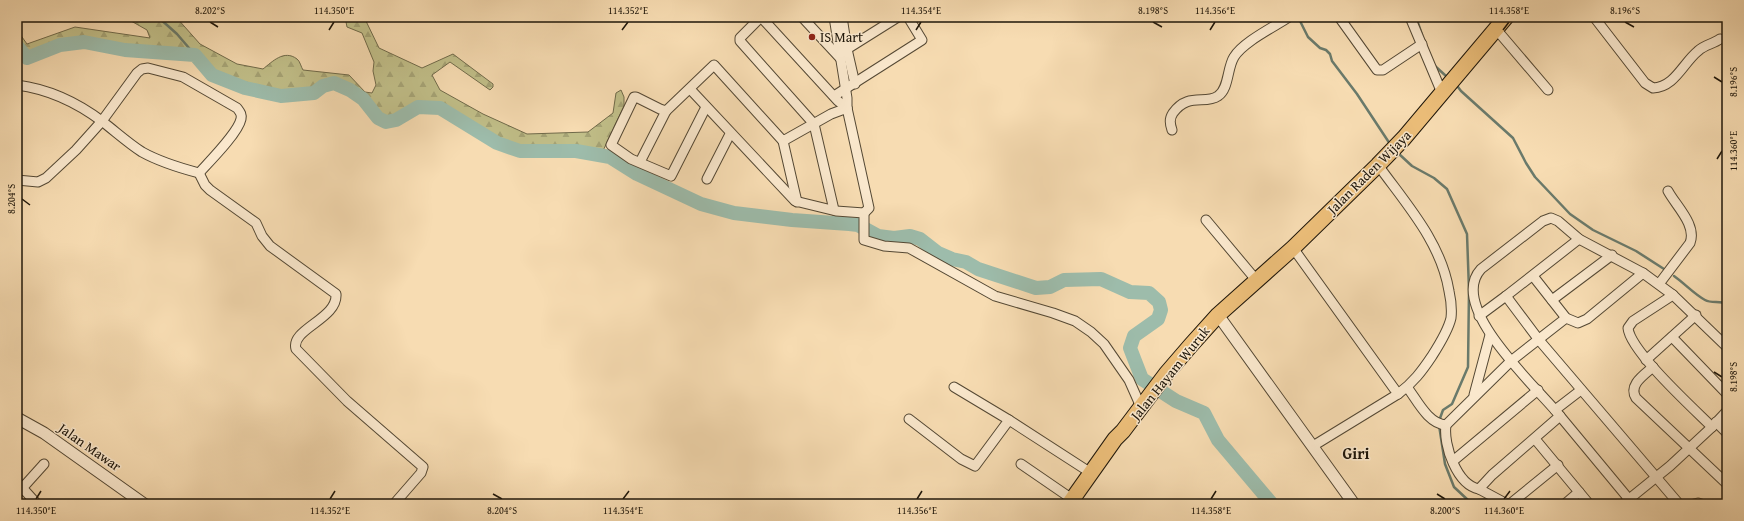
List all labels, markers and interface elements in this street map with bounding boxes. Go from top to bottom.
text: 8.202°S [195,3,225,18]
text: 114.350°E [314,3,354,18]
text: 114.352°E [608,3,648,18]
text: 114.354°E [901,3,941,18]
text: 8.198°S [1138,3,1168,18]
text: 114.356°E [1195,3,1235,18]
text: 114.358°E [1489,3,1529,18]
text: 8.196°S [1610,3,1640,18]
place label: IS Mart [820,27,863,47]
marker: IS Mart [807,32,817,42]
text: 8.196°S [1726,67,1741,97]
street label: Jalan Raden Wijaya [1321,125,1416,220]
text: 114.360°E [1726,131,1741,171]
text: 8.204°S [4,184,19,214]
street label: Jalan Hayam Wuruk [1124,321,1215,426]
text: 8.198°S [1726,362,1741,392]
street label: Jalan Mawar [53,417,126,476]
district label: Giri [1343,441,1370,465]
text: 114.350°E [16,503,56,518]
text: 114.352°E [310,503,350,518]
text: 8.204°S [487,503,517,518]
text: 114.354°E [603,503,643,518]
text: 114.356°E [897,503,937,518]
text: 114.358°E [1191,503,1231,518]
text: 8.200°S [1430,503,1460,518]
text: 114.360°E [1484,503,1524,518]

